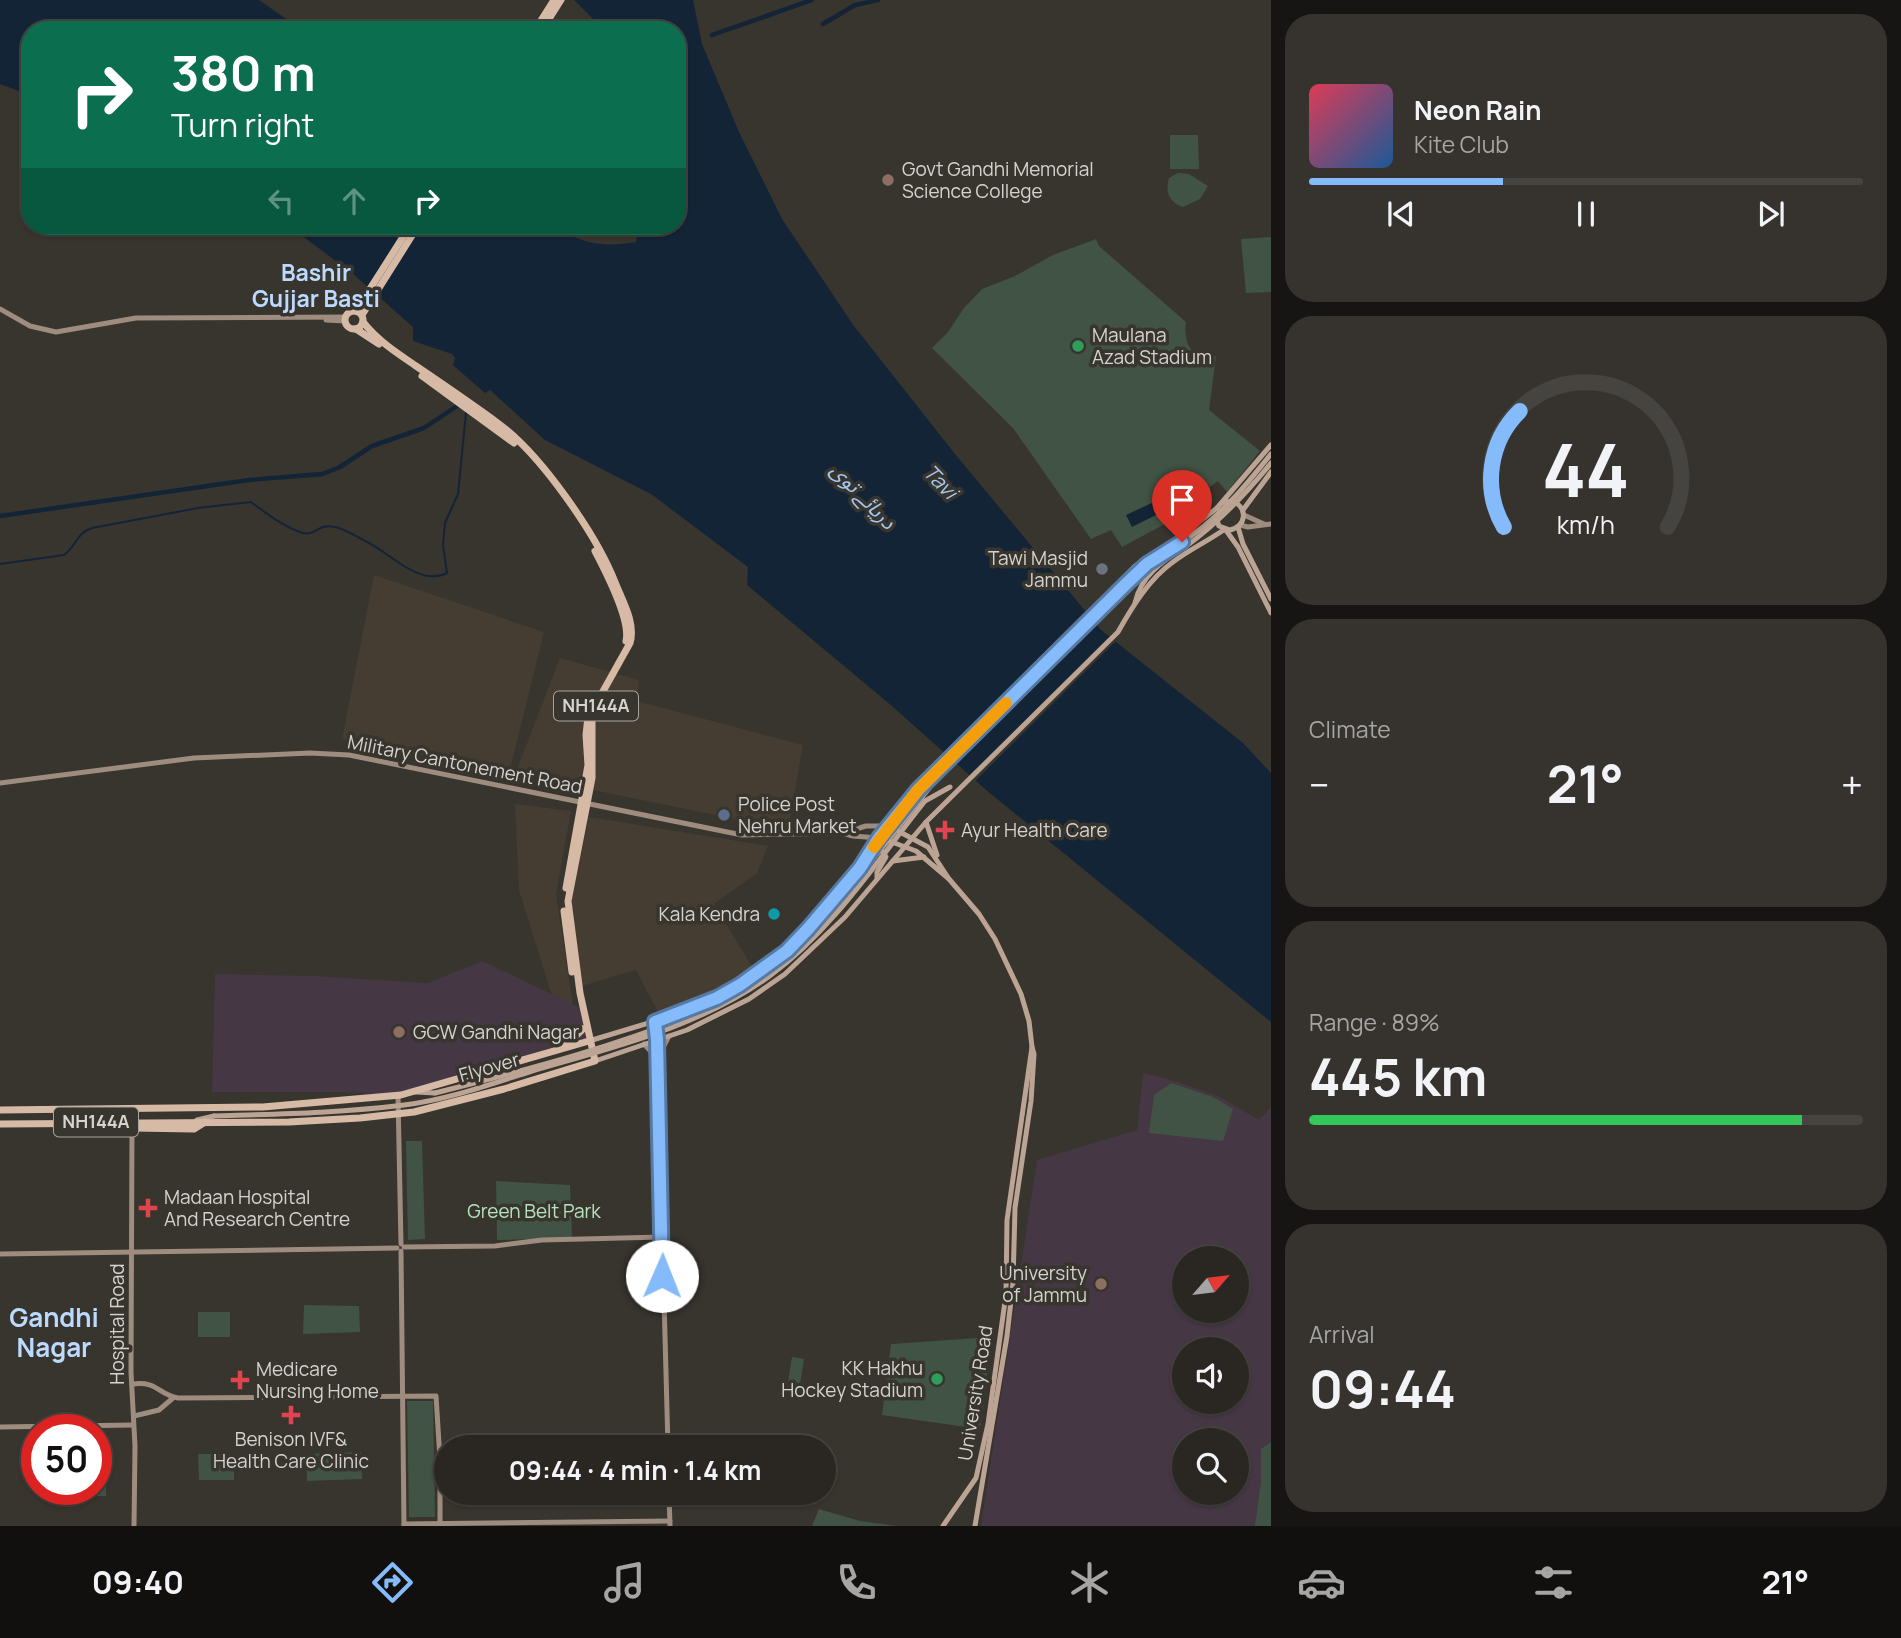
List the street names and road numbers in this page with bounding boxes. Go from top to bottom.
road number: NH144A [554,692,638,720]
street label: Military Cantonement Road [345,728,585,800]
street label: Flyover [456,1046,522,1088]
road number: NH144A [54,1107,138,1136]
street label: Hospital Road [104,1263,130,1385]
street label: University Road [951,1324,999,1462]

